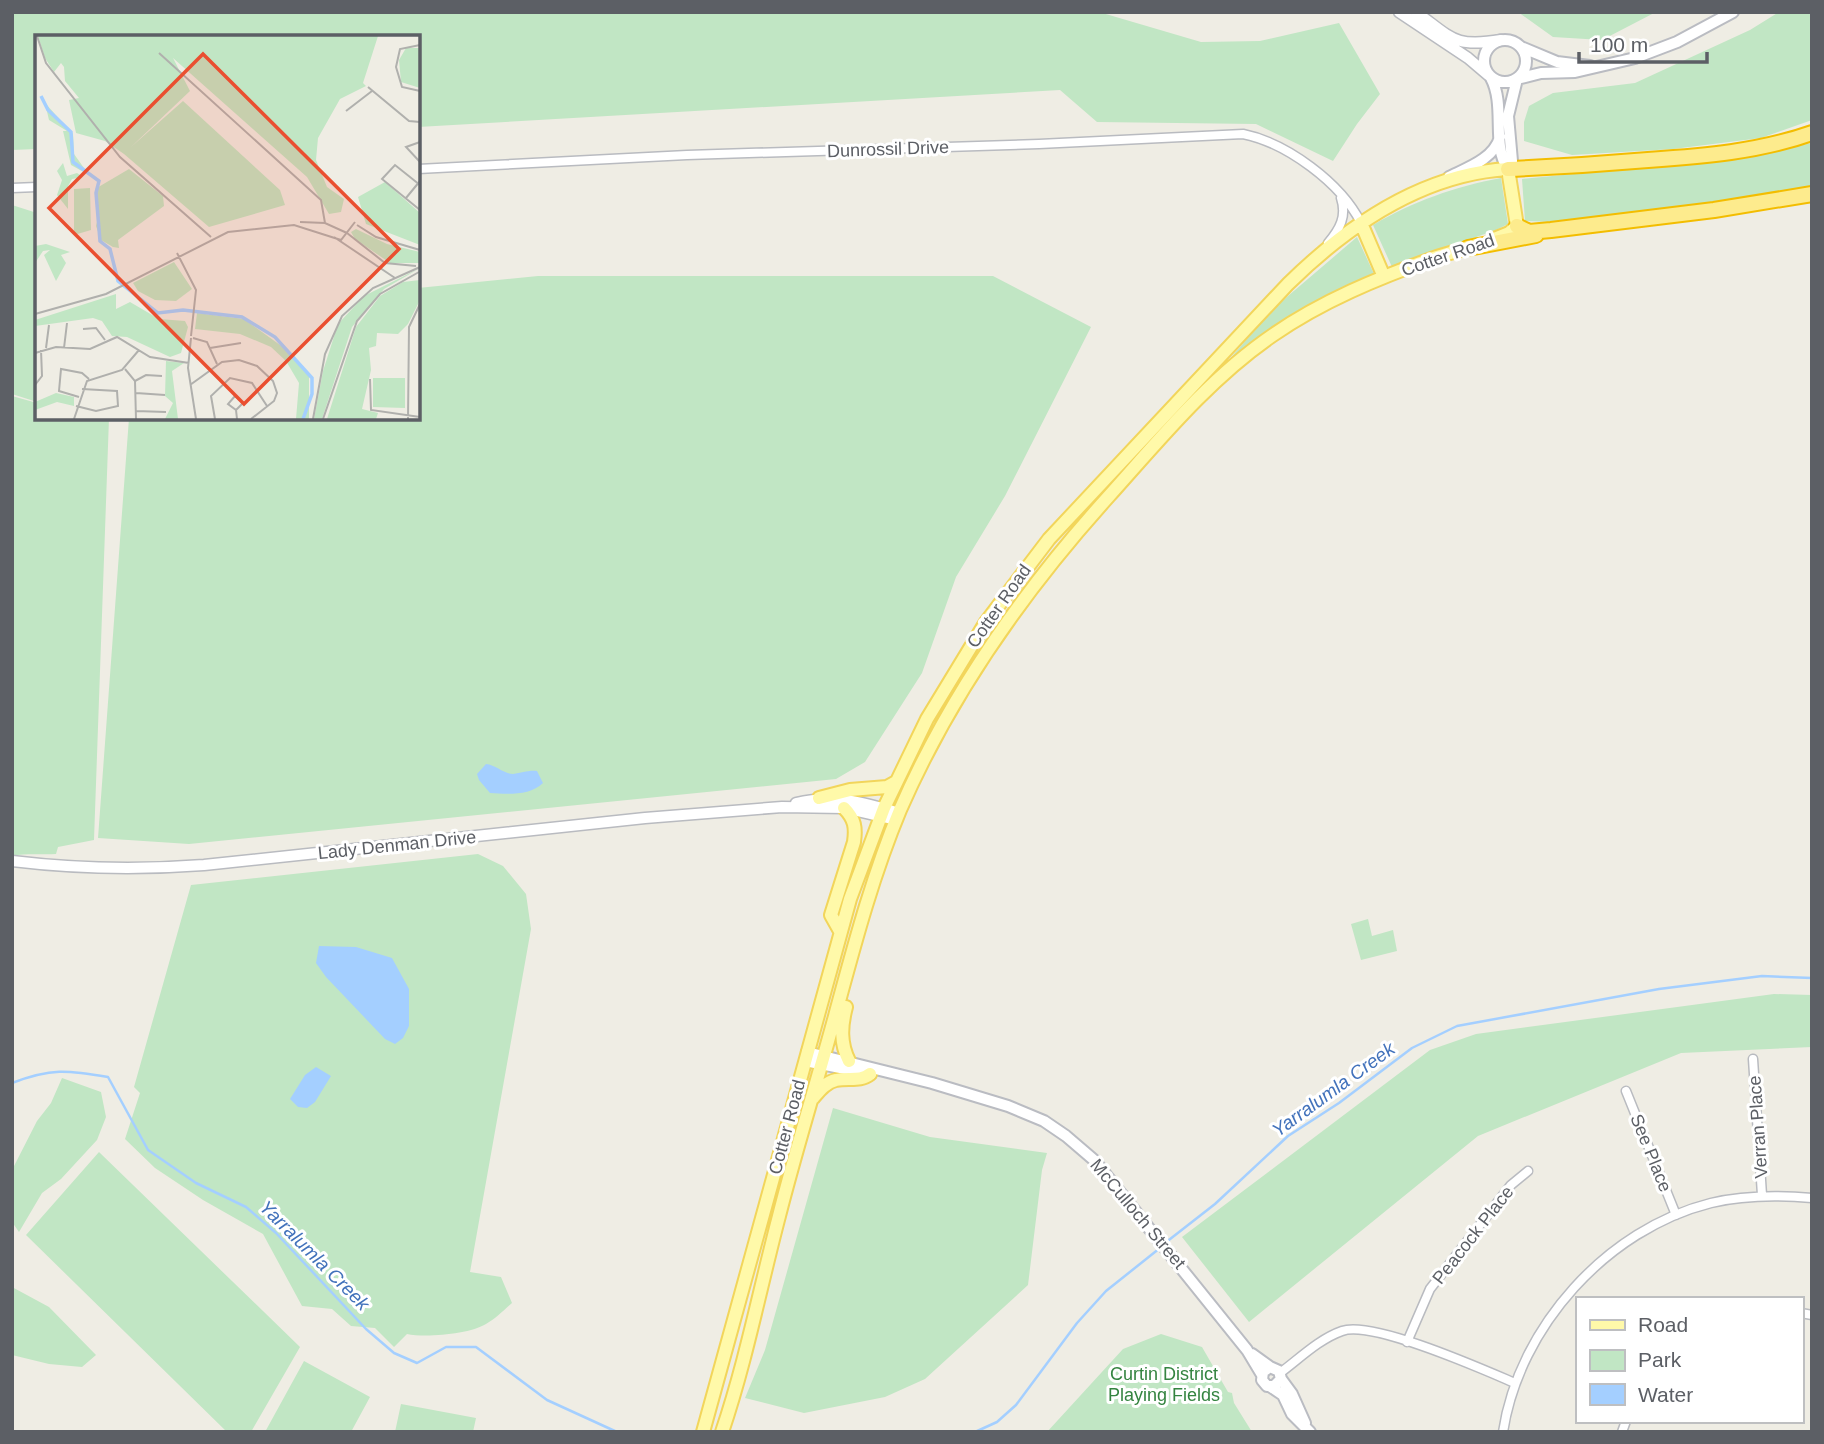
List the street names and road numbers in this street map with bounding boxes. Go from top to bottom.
street label: Dunrossil Drive [827,137,949,161]
street label: Cotter Road [1399,230,1497,280]
street label: Cotter Road [963,561,1035,651]
street label: Lady Denman Drive [317,827,477,863]
street label: Verran Place [1744,1075,1772,1179]
street label: Cotter Road [765,1078,809,1176]
street label: See Place [1626,1111,1676,1195]
street label: McCulloch Street [1086,1155,1190,1273]
street label: Peacock Place [1428,1182,1518,1288]

